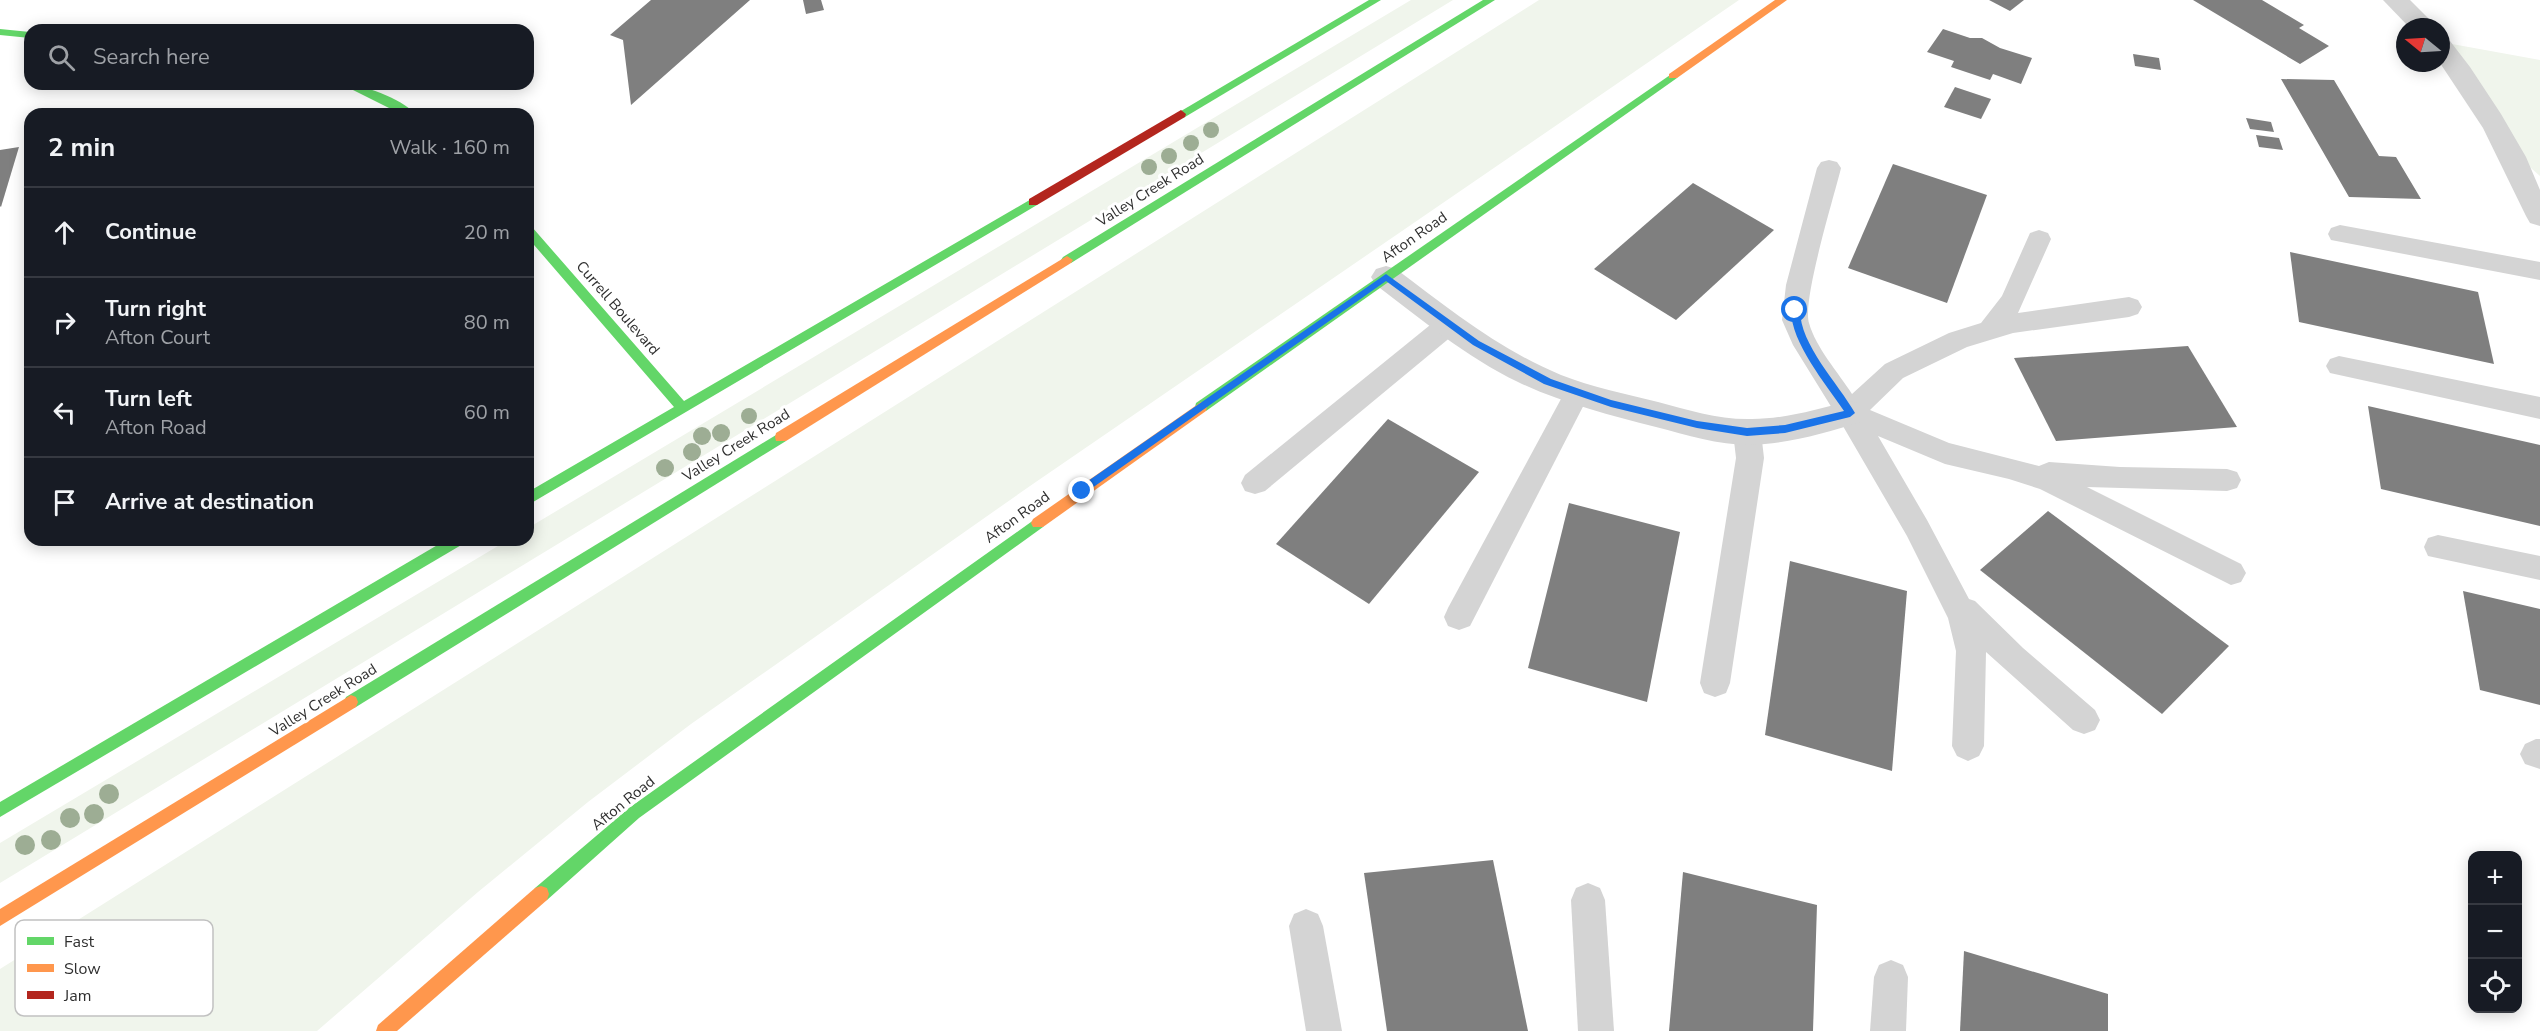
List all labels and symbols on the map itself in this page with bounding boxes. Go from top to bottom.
north arrow [2396,18,2450,72]
street label: Valley Creek Road [1092,149,1208,232]
street label: Afton Road [1377,207,1451,267]
street label: Currell Boulevard [572,257,664,359]
route start [1781,296,1807,322]
street label: Valley Creek Road [678,404,794,487]
route end [1068,477,1094,503]
street label: Afton Road [980,486,1054,548]
street label: Valley Creek Road [265,659,381,742]
street label: Afton Road [587,771,659,835]
legend [15,920,213,1016]
text: Fast [64,931,95,953]
text: Slow [64,958,101,980]
text: Jam [63,985,91,1007]

